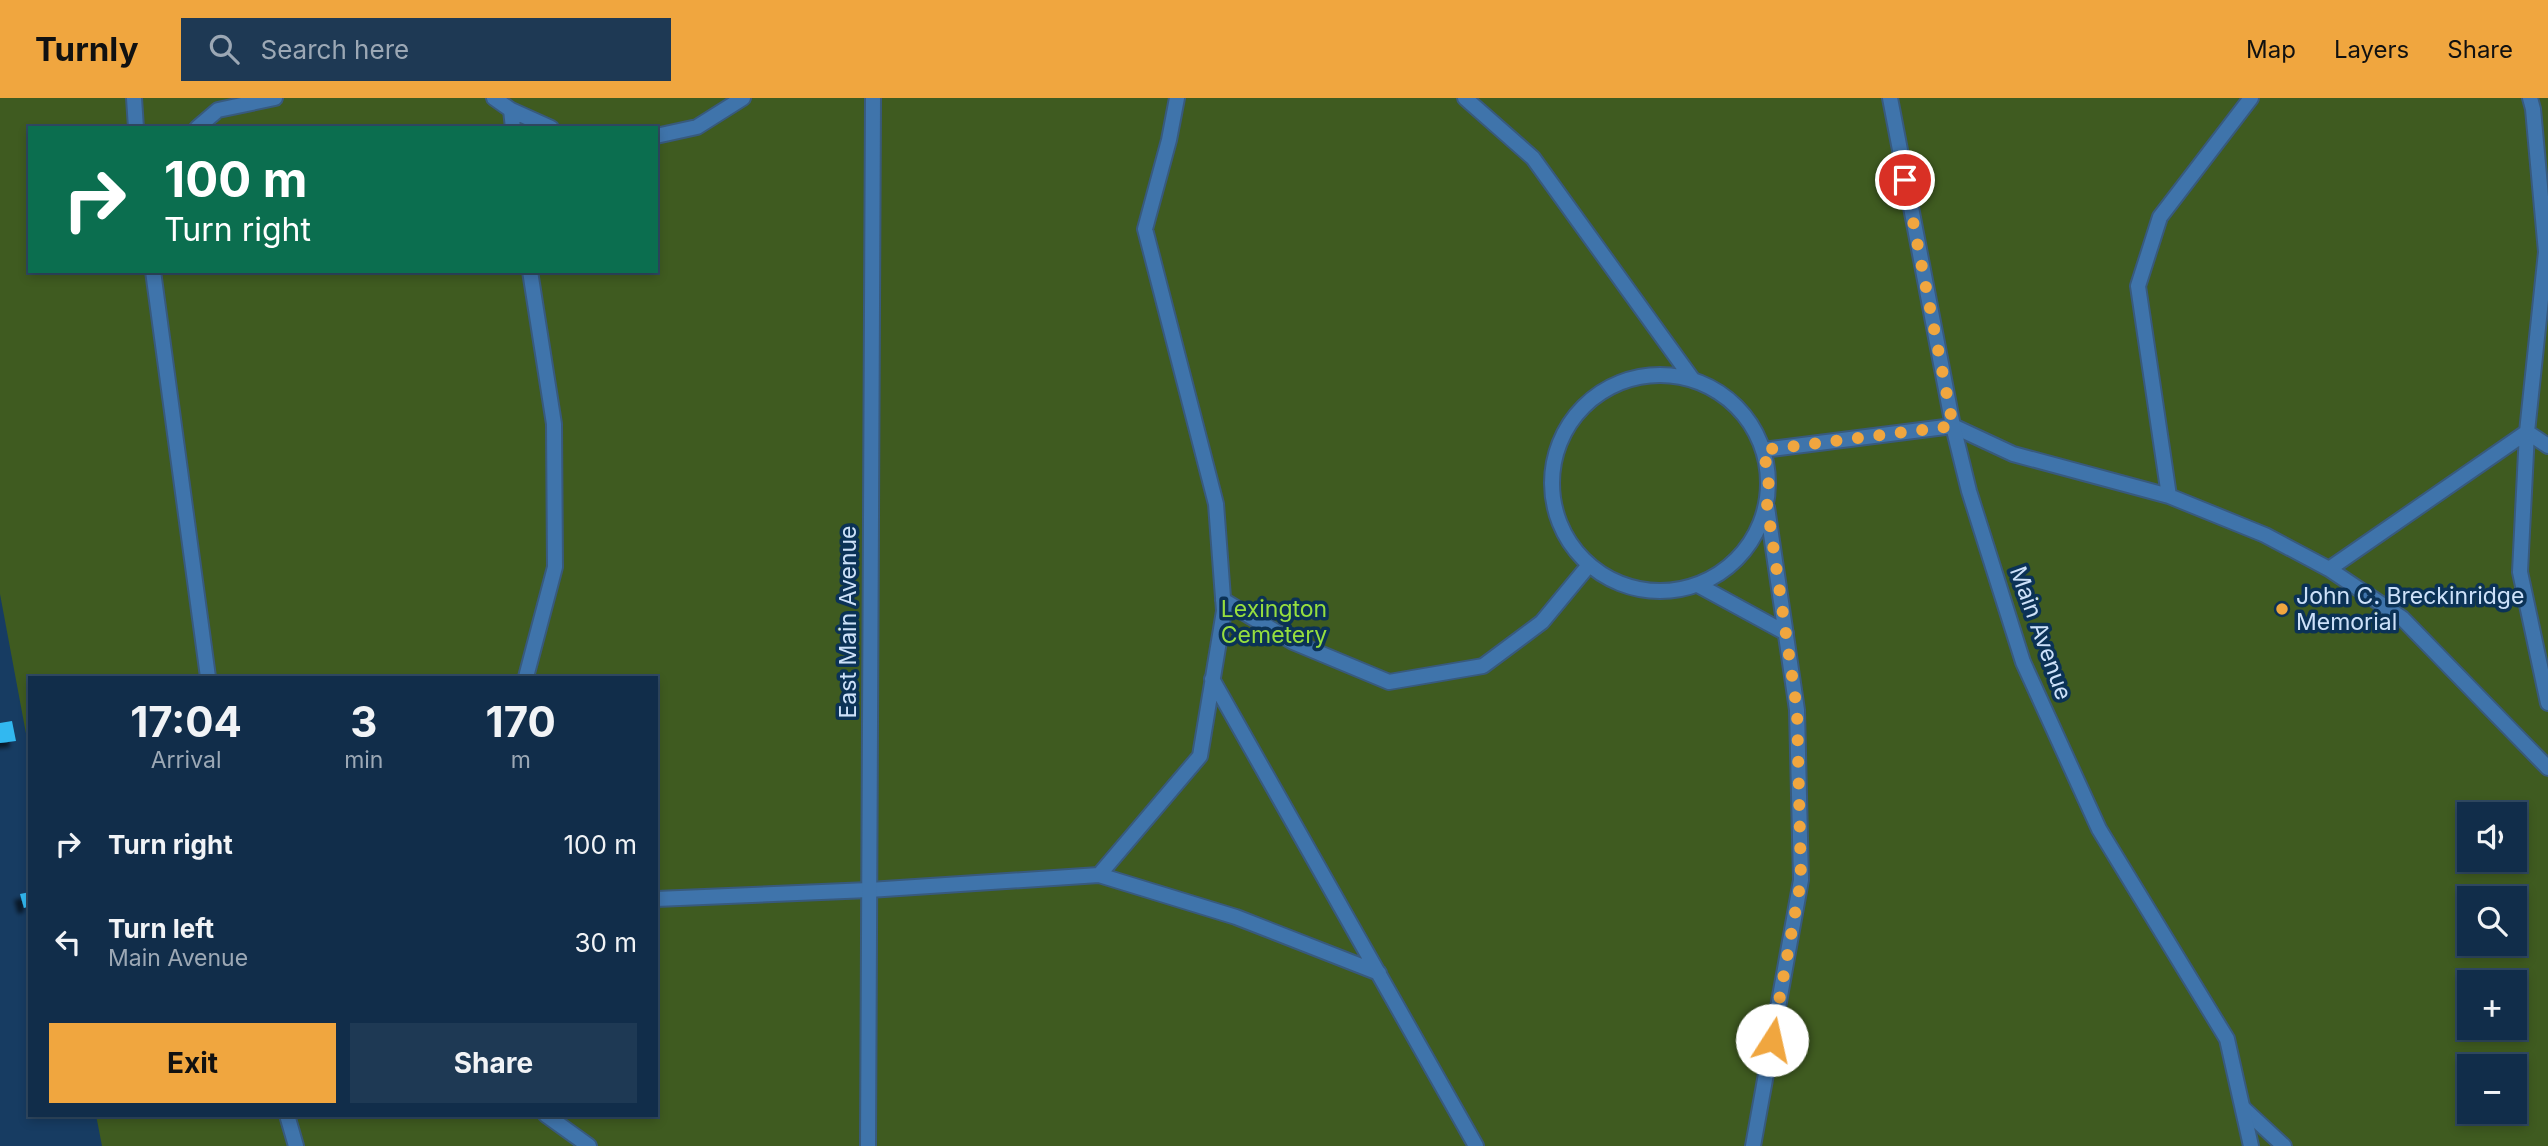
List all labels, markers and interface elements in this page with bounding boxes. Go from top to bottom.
search box [181,18,671,81]
text: Turnly [35,29,139,69]
icon: search [205,30,243,68]
text: Search here [261,34,409,65]
text: Map [2246,35,2296,64]
text: Layers [2334,35,2409,64]
text: Share [2447,35,2513,64]
text: 100 m [164,150,308,209]
pin [1875,150,1935,210]
icon: right [49,154,140,245]
icon: arrive [1886,161,1924,199]
text: Turn right [164,210,311,249]
street label: East Main Avenue [834,526,862,718]
street label: Main Avenue [2004,562,2078,704]
place label: John C. Breckinridge Memorial [2296,582,2524,636]
park label: Lexington Cemetery [1221,595,1327,649]
marker: John C. Breckinridge Memorial [2274,601,2290,617]
text: 17:04 [130,696,242,747]
text: 3 [350,696,377,747]
text: 170 [486,696,556,747]
text: Arrival [151,746,221,774]
text: min [344,746,383,774]
text: m [511,746,531,774]
map controls [2457,802,2527,1124]
button: sound [2457,802,2527,872]
icon: right [49,825,87,863]
text: Turn right [108,829,233,860]
text: 100 m [564,829,637,860]
button: search [2457,886,2527,956]
text: Turn left [108,913,214,944]
icon: left [49,923,87,961]
text: 30 m [574,927,637,958]
text: Main Avenue [108,944,248,972]
button: + [2457,970,2527,1040]
position arrow [1735,1003,1809,1077]
button: Exit [49,1023,336,1103]
button: Share [350,1023,637,1103]
button: − [2457,1054,2527,1124]

